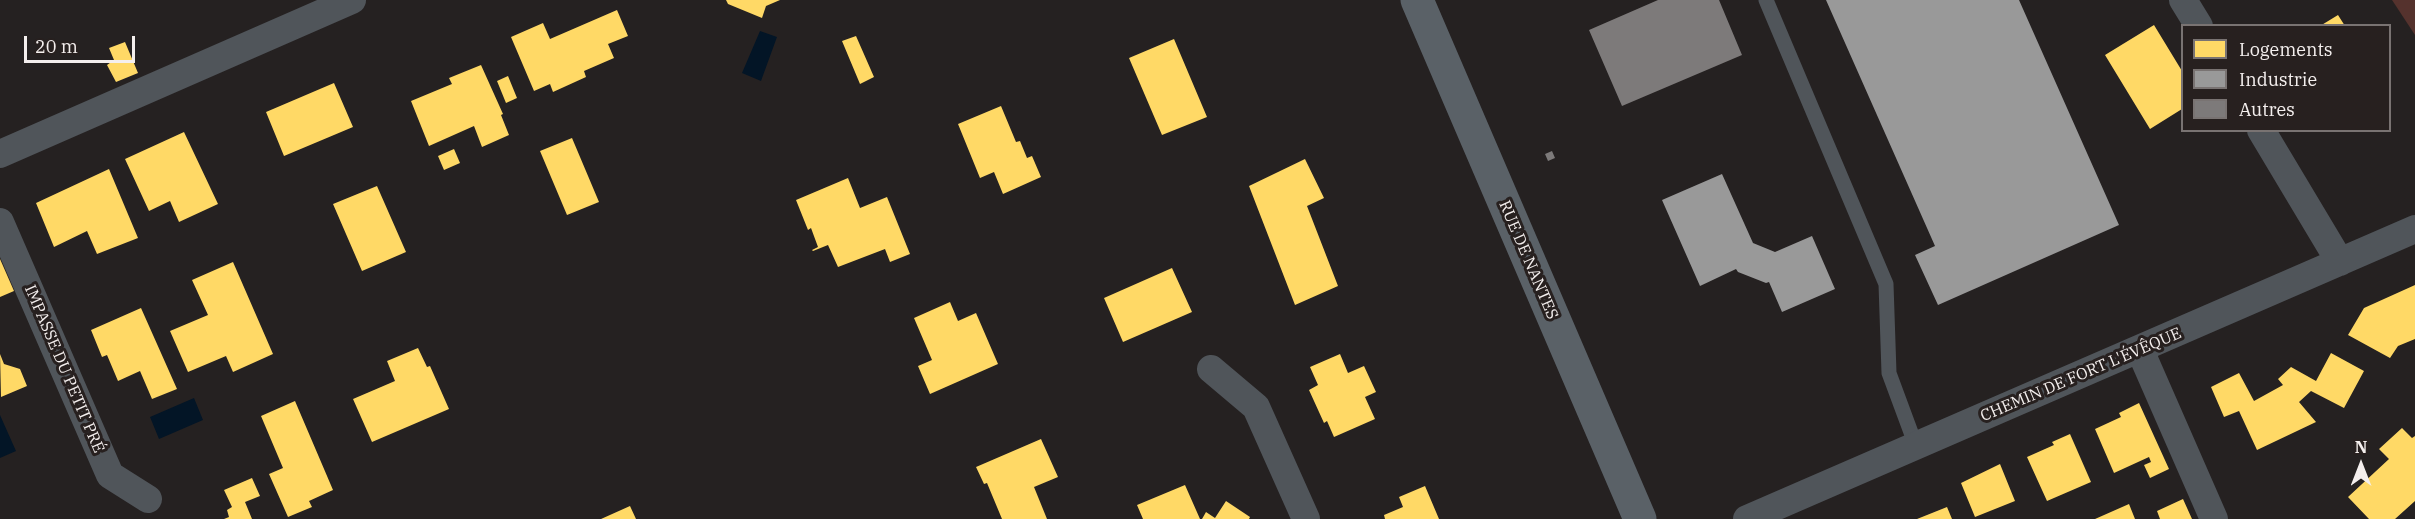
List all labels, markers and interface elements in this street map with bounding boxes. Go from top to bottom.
scale bar [27,24,138,62]
legend [2181,24,2391,132]
text: 20 m [35,35,78,58]
text: Logements [2239,38,2333,61]
text: Industrie [2239,68,2317,91]
text: Autres [2239,98,2295,121]
street label: RUE DE NANTES [1494,198,1562,322]
street label: IMPASSE DU PETIT PRÉ [20,282,108,456]
street label: CHEMIN DE FORT L'ÉVÊQUE [1978,324,2184,426]
north arrow [2331,435,2391,495]
text: N [2355,437,2367,457]

